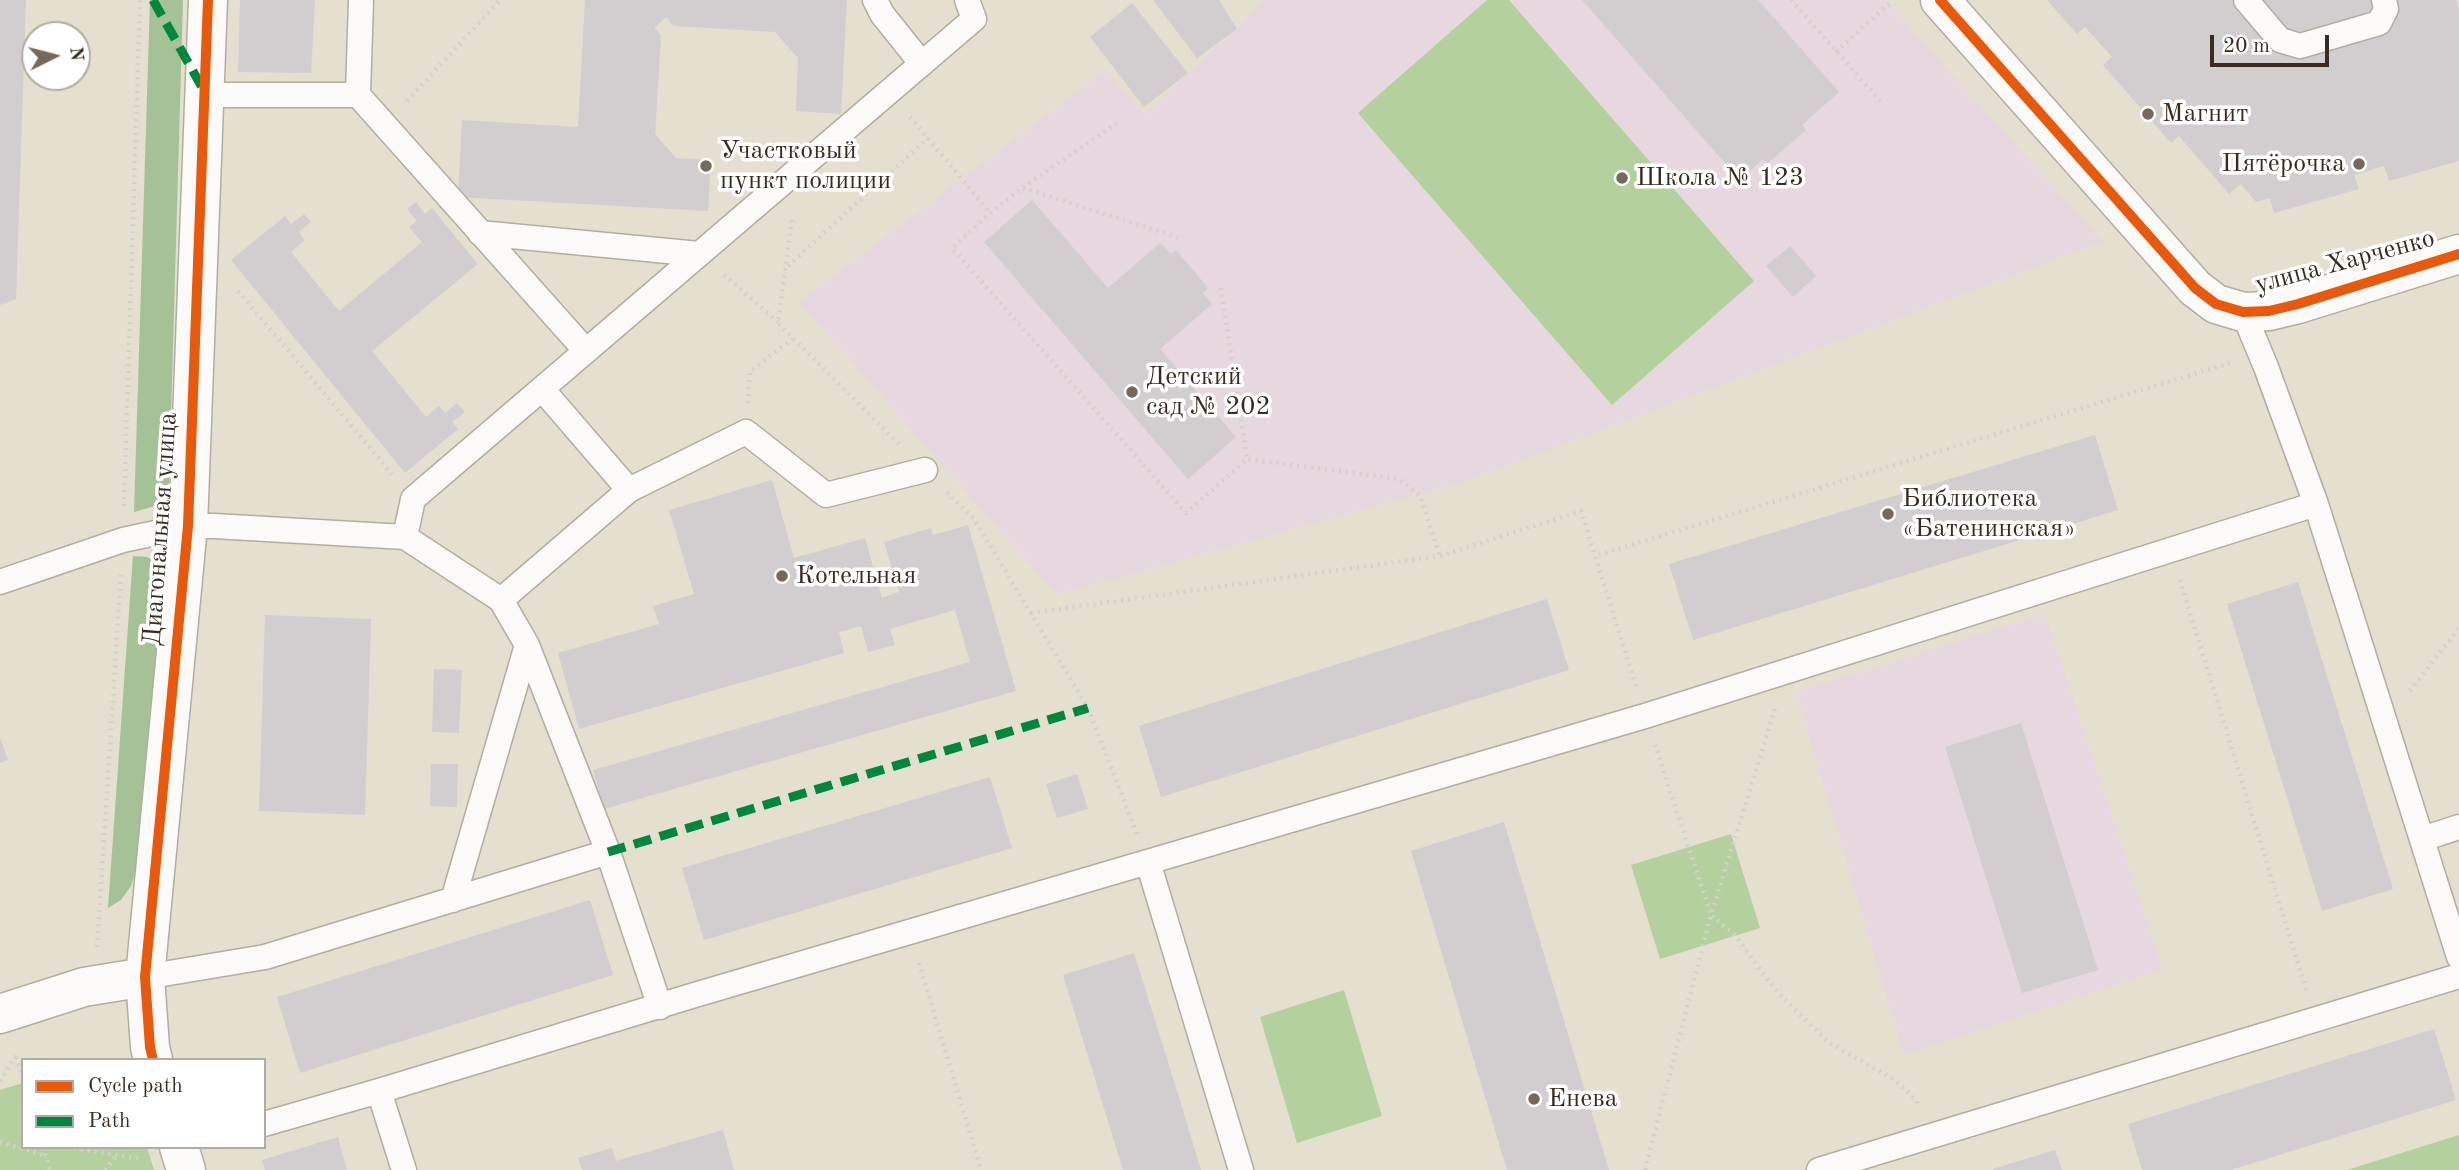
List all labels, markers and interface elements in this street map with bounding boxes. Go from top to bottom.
north arrow [21,21,91,91]
scale bar [2214,21,2333,65]
text: 20 m [2223,36,2270,57]
text: N [65,46,86,62]
place label: Магнит [2162,98,2248,130]
marker: Магнит [2140,106,2156,122]
place label: Участковый пункт полиции [720,135,891,196]
place label: Пятёрочка [2222,148,2345,180]
marker: Пятёрочка [2351,156,2367,172]
marker: Участковый пункт полиции [698,158,714,174]
place label: Школа № 123 [1636,162,1804,194]
marker: Школа № 123 [1614,170,1630,186]
street label: улица Харченко [2252,223,2438,301]
place label: Детский сад № 202 [1146,361,1270,422]
marker: Детский сад № 202 [1124,384,1140,400]
street label: Диагональная улица [137,411,185,647]
place label: Библиотека «Батенинская» [1902,483,2076,544]
marker: Библиотека «Батенинская» [1880,506,1896,522]
place label: Котельная [796,560,917,592]
marker: Котельная [774,568,790,584]
legend [21,1058,266,1149]
text: Cycle path [88,1076,183,1097]
place label: Енева [1548,1083,1617,1115]
marker: Енева [1526,1091,1542,1107]
text: Path [88,1111,131,1132]

